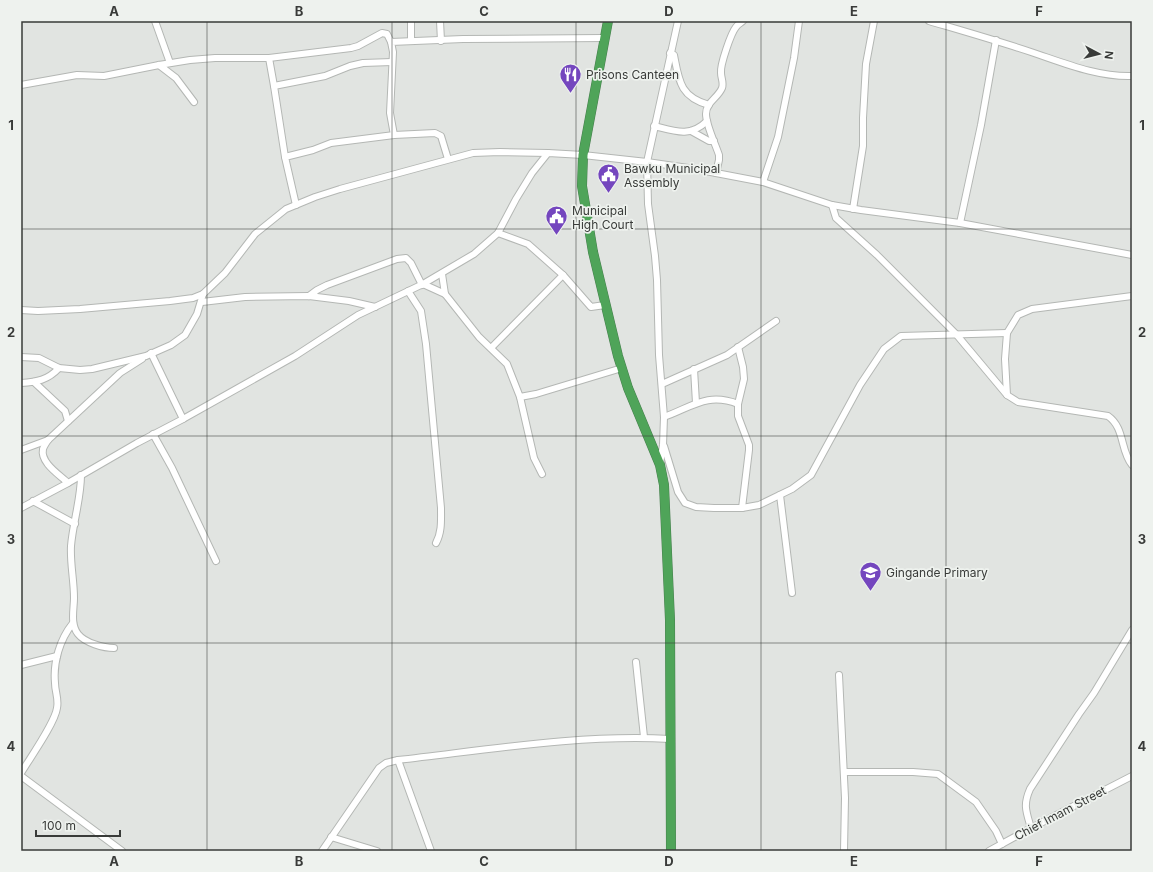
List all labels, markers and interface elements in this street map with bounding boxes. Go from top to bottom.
text: A [109,3,119,19]
text: B [295,3,304,19]
text: C [479,3,489,19]
text: D [664,3,674,19]
text: E [850,3,858,19]
text: F [1035,3,1043,19]
north arrow [1079,34,1119,74]
text: N [1101,50,1116,60]
restaurant icon: Prisons Canteen [557,61,583,94]
place label: Prisons Canteen [586,67,679,82]
text: 1 [8,117,14,133]
text: 1 [1139,117,1145,133]
place label: Bawku Municipal Assembly [624,161,720,190]
public building icon: Bawku Municipal Assembly [595,162,621,195]
place label: Municipal High Court [572,203,633,232]
public building icon: Municipal High Court [543,204,569,237]
text: 2 [7,324,15,340]
text: 2 [1138,324,1146,340]
text: 3 [7,531,15,547]
text: 3 [1138,531,1146,547]
school or university icon: Gingande Primary [858,559,884,592]
place label: Gingande Primary [886,565,988,580]
text: 4 [7,738,16,754]
text: 4 [1138,738,1147,754]
street label: Chief Imam Street [1012,782,1109,844]
scale bar [36,812,120,838]
text: 100 m [42,818,76,833]
text: A [109,853,119,869]
text: B [295,853,304,869]
text: C [479,853,489,869]
text: D [664,853,674,869]
text: E [850,853,858,869]
text: F [1035,853,1043,869]

